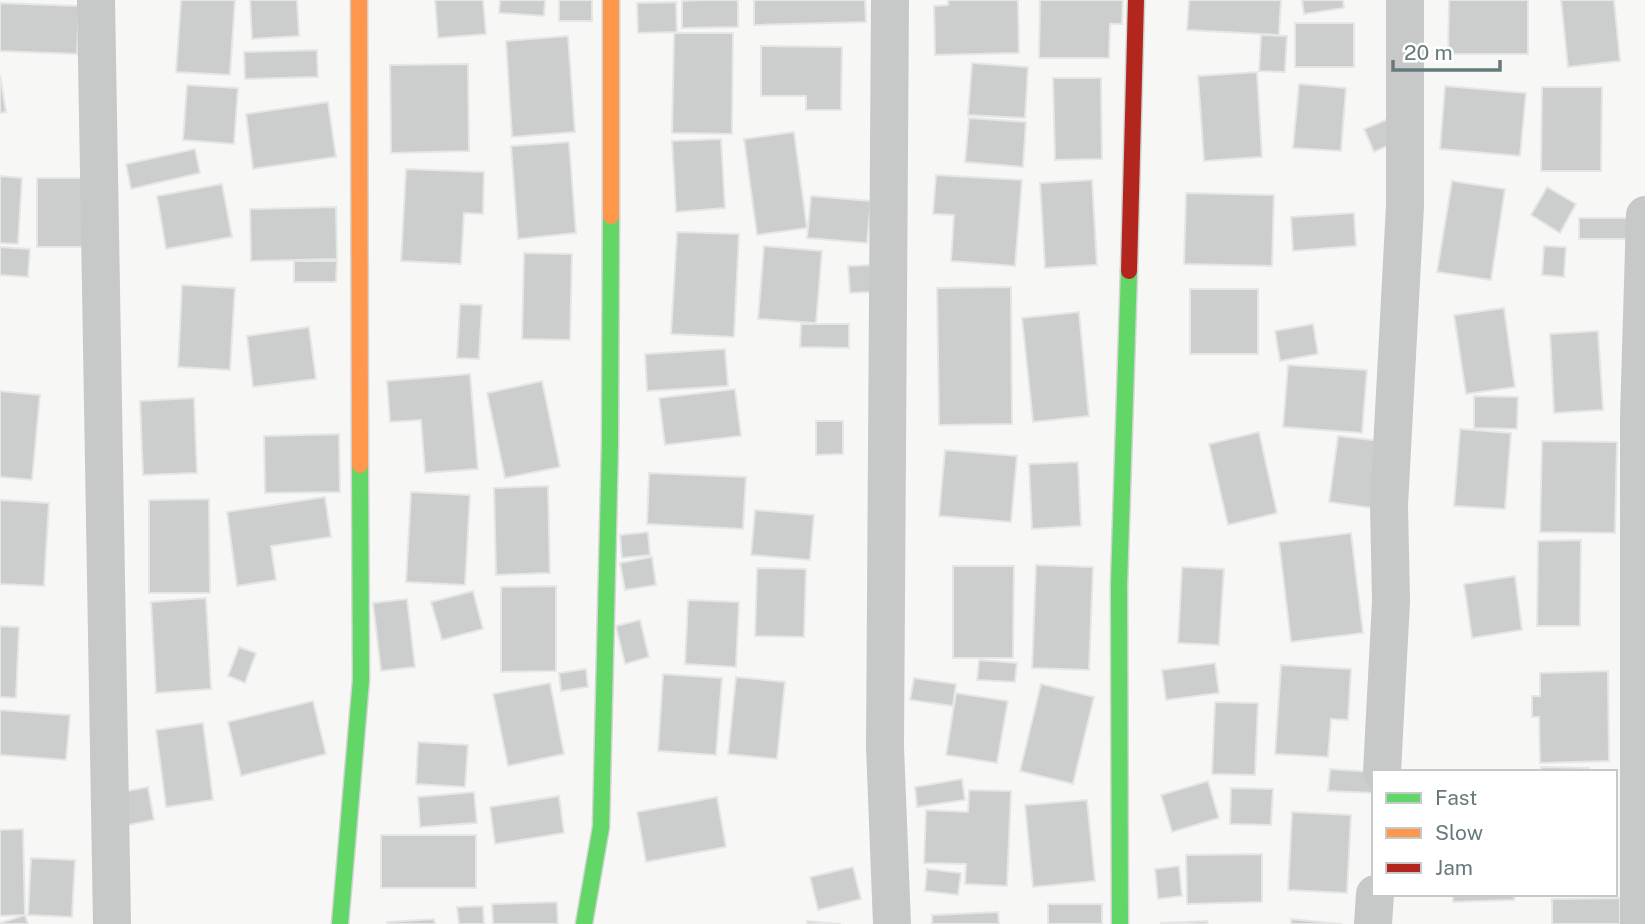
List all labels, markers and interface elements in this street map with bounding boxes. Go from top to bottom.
scale bar [1393,28,1500,72]
text: 20 m [1404,40,1453,65]
legend [1372,770,1617,896]
text: Fast [1435,785,1477,810]
text: Slow [1435,820,1483,845]
text: Jam [1435,855,1473,880]

